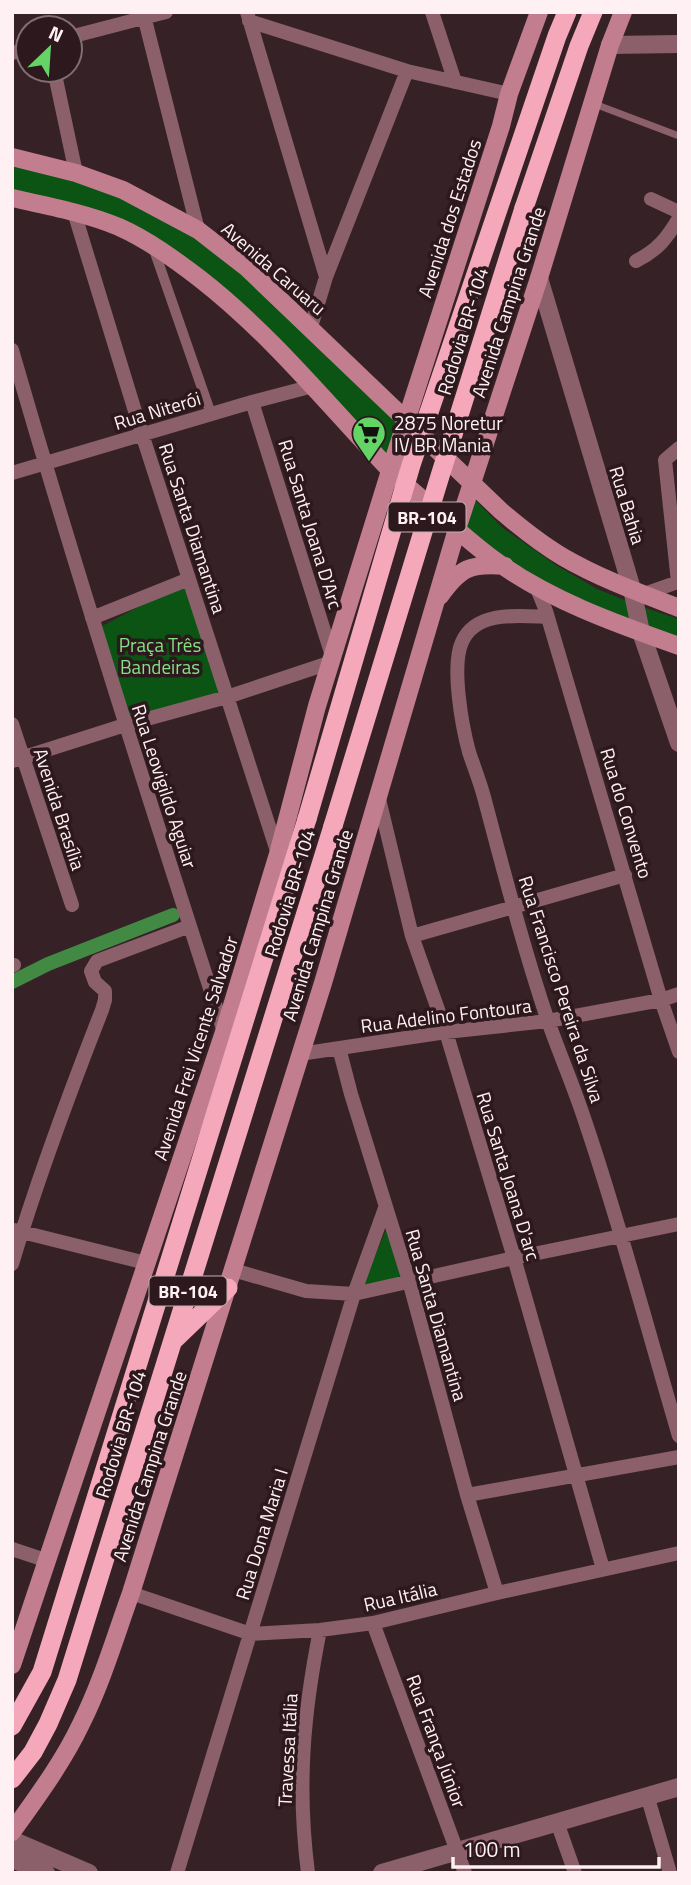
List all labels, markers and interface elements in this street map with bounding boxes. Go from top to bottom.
north arrow [14,14,84,84]
text: N [44,17,68,49]
street label: Avenida dos Estados [410,135,488,301]
street label: Avenida Campina Grande [463,203,553,401]
street label: Avenida Caruaru [215,214,333,322]
street label: Rodovia BR-104 [429,264,495,398]
street label: Rua Niterói [110,383,204,437]
place label: 2875 Noretur IV BR Mania [394,408,503,459]
supermarket icon: 2875 Noretur IV BR Mania [350,414,388,463]
street label: Rua Santa Joana D'Arc [271,436,351,612]
street label: Rua Santa Diamantina [152,439,234,617]
street label: Rua Bahia [602,462,654,548]
road number: BR-104 [388,503,466,532]
park label: Praça Três Bandeiras [119,630,201,681]
street label: Rua Leovigildo Aguiar [125,700,205,872]
street label: Avenida Brasília [27,744,94,874]
street label: Rua do Convento [593,744,661,882]
street label: Rodovia BR-104 [256,826,322,960]
street label: Avenida Campina Grande [274,826,360,1024]
street label: Rua Francisco Pereira da Silva [512,872,613,1107]
street label: Avenida Frei Vicente Salvador [145,932,245,1164]
street label: Rua Adelino Fontoura [359,990,534,1040]
street label: Rua Santa Joana D'arc [470,1088,548,1264]
street label: Rua Santa Diamantina [399,1226,476,1405]
road number: BR-104 [150,1276,227,1306]
street label: Rodovia BR-104 [87,1367,153,1501]
street label: Avenida Campina Grande [104,1367,194,1565]
street label: Rua Dona Maria I [227,1465,295,1603]
street label: Rua Itália [361,1573,440,1618]
street label: Rua França Júnior [399,1670,475,1812]
street label: Travessa Itália [270,1692,304,1807]
scale bar [453,1826,660,1870]
text: 100 m [463,1833,520,1865]

